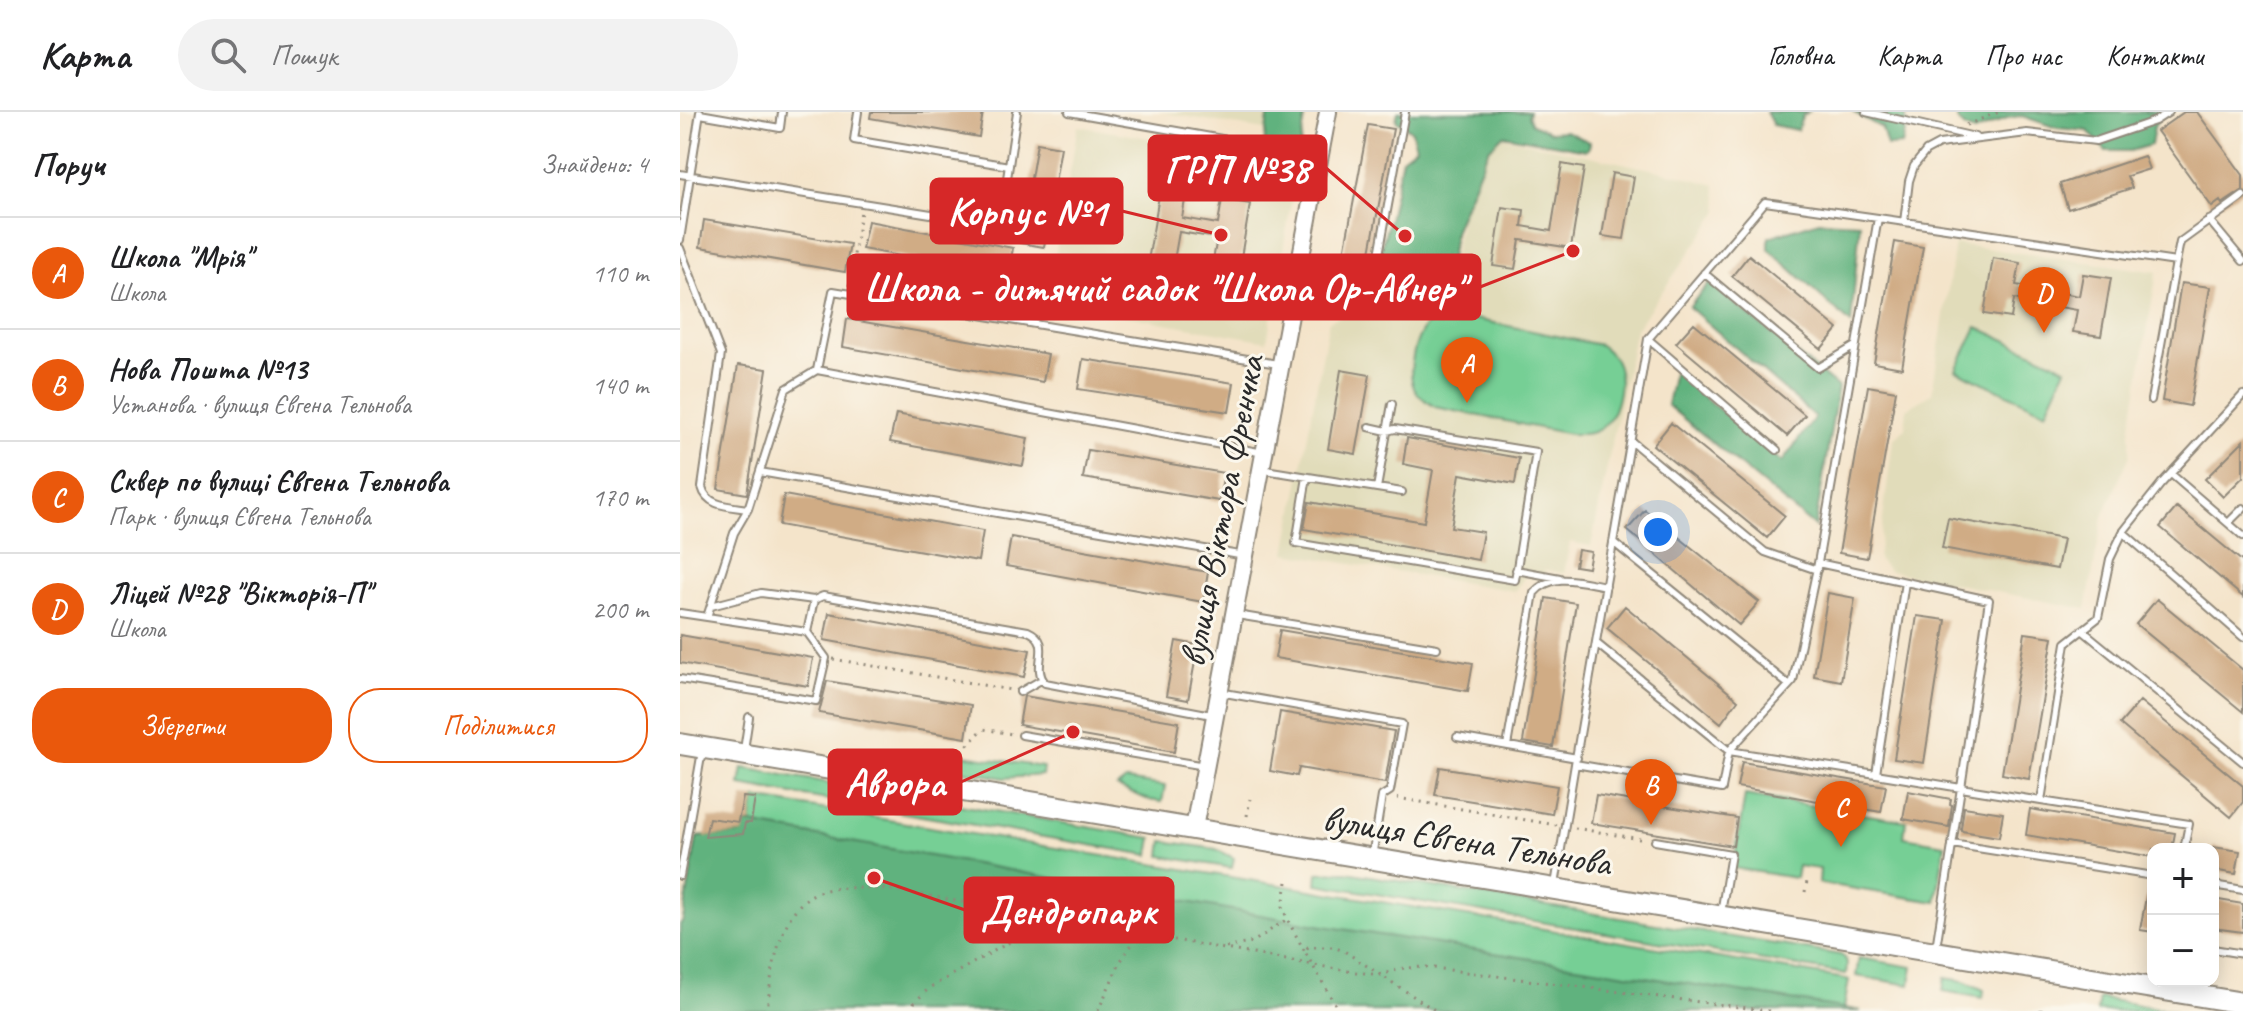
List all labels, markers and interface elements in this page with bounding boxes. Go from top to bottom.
search box [178,19,738,91]
text: Карта [40,32,130,79]
icon: search [206,33,250,77]
text: Пошук [270,36,337,74]
text: Головна [1768,38,1833,73]
text: Карта [1877,38,1941,73]
text: Про нас [1985,38,2062,73]
text: Контакти [2106,38,2203,73]
callout: ГРП №38 [1149,136,1326,200]
text: Поруч [32,143,105,186]
text: ГРП №38 [1164,144,1315,194]
text: Знайдено: 4 [541,148,648,181]
callout: Корпус №1 [931,179,1122,243]
text: Корпус №1 [948,187,1110,237]
text: Школа "Мрія" [108,238,251,276]
callout: Школа - дитячий садок "Школа Ор-Авнер" [848,255,1480,319]
text: A [51,257,65,290]
text: 110 m [592,257,648,290]
text: Школа - дитячий садок "Школа Ор-Авнер" [864,263,1473,313]
pin: D [2018,267,2070,333]
text: Школа [108,276,165,309]
pin: A [1441,337,1493,403]
street label: вулиця Віктора Френчка [1168,349,1275,671]
text: Нова Пошта №13 [108,350,307,388]
text: B [51,369,65,402]
text: 140 m [592,369,648,402]
text: Установа · вулиця Євгена Тельнова [108,388,411,421]
text: Сквер по вулиці Євгена Тельнова [108,462,449,500]
text: C [52,481,64,514]
text: 170 m [592,481,648,514]
text: Парк · вулиця Євгена Тельнова [108,500,371,533]
your location [1638,512,1678,552]
text: Ліцей №28 "Вікторія-П" [108,574,371,612]
text: D [50,593,66,626]
text: 200 m [592,593,648,626]
text: Школа [108,612,165,645]
button: Зберегти [32,688,332,763]
button: Поділитися [348,688,648,763]
callout: Аврора [829,750,961,814]
text: Аврора [845,758,948,808]
pin: B [1625,759,1677,825]
pin: C [1815,781,1867,847]
street label: вулиця Євгена Тельнова [1320,795,1617,887]
map controls [2147,843,2219,987]
button: + [2147,843,2219,915]
callout: Дендропарк [965,878,1173,942]
text: Дендропарк [981,886,1159,936]
button: − [2147,915,2219,987]

